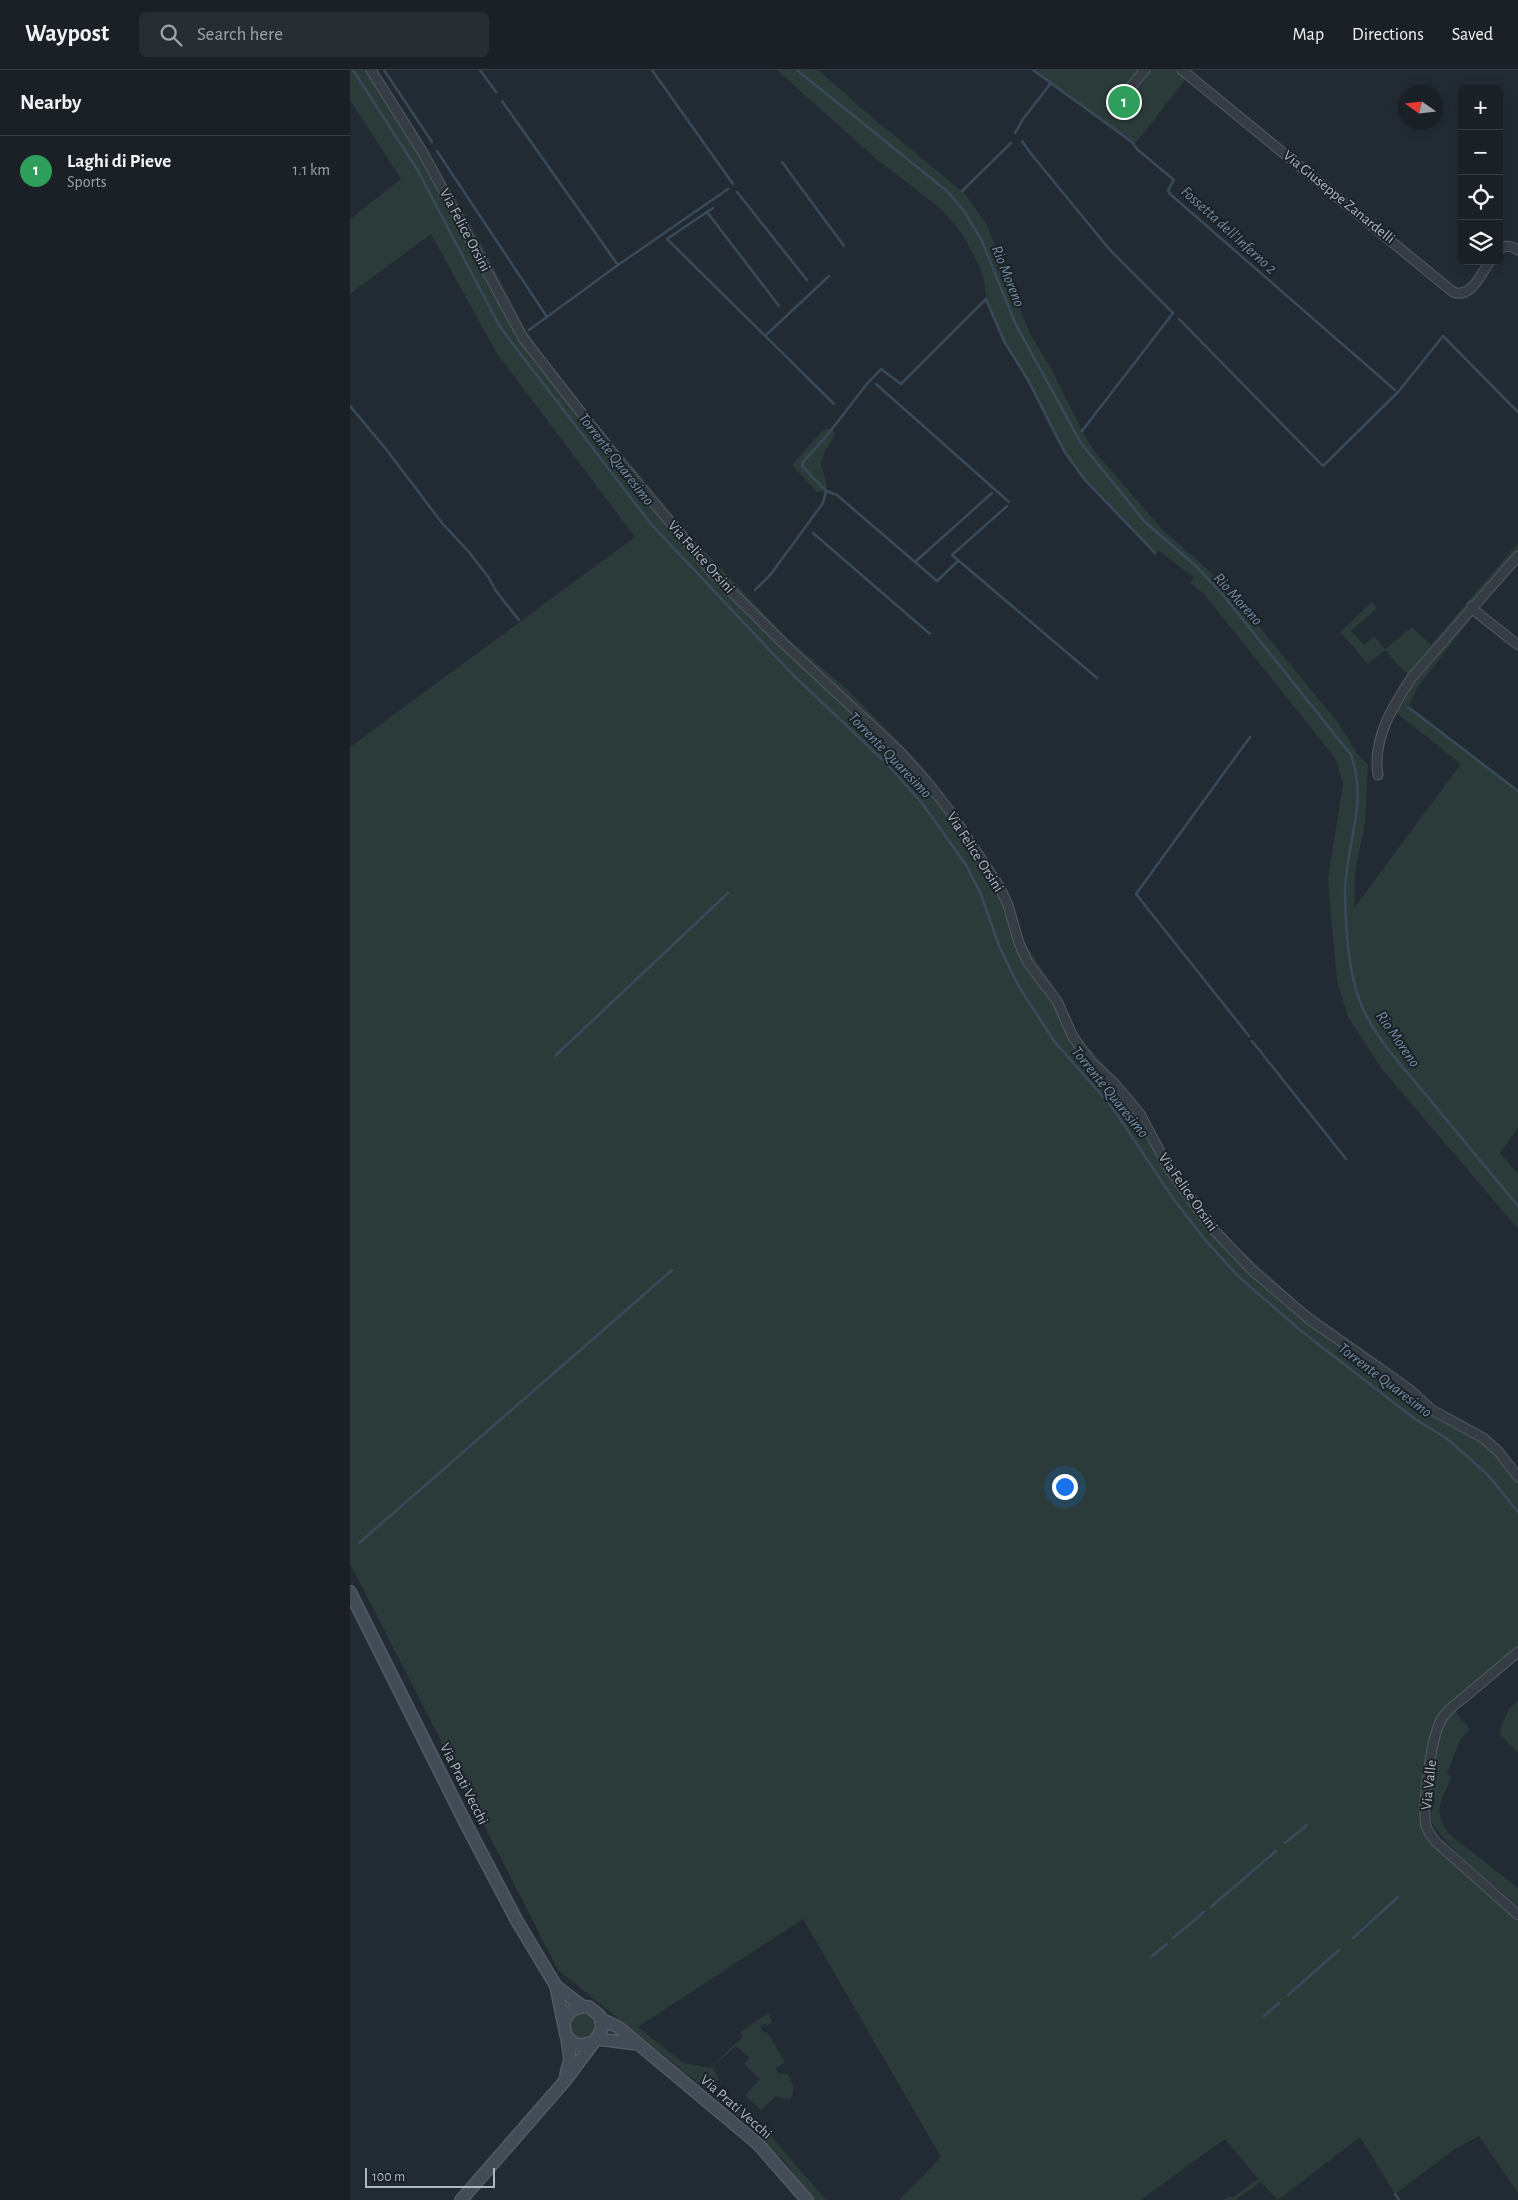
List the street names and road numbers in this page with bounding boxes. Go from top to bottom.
street label: Via Giuseppe Zanardelli [1280,148,1398,246]
street label: Via Felice Orsini [437,186,493,274]
street label: Via Felice Orsini [665,518,737,596]
street label: Via Felice Orsini [944,809,1006,895]
street label: Via Felice Orsini [1156,1150,1220,1234]
street label: Via Prati Vecchi [437,1741,491,1827]
street label: Via Valle [1419,1759,1439,1811]
street label: Via Prati Vecchi [697,2072,775,2142]

